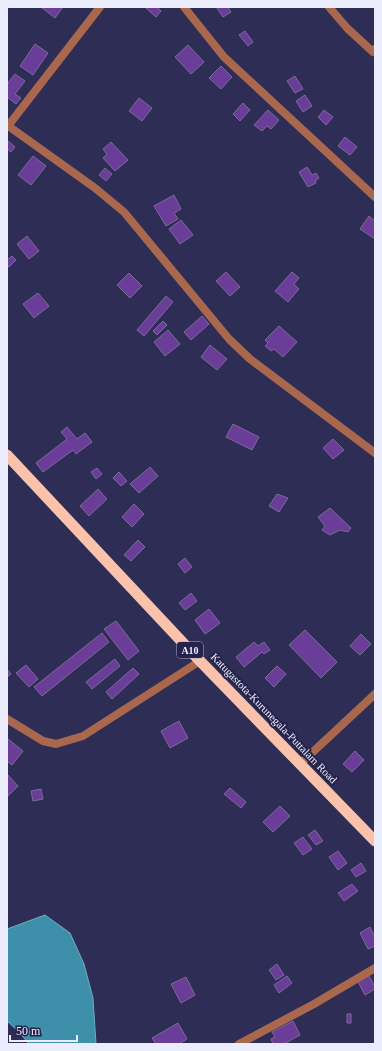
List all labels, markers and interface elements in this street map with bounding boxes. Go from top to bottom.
road number: A10 [177,642,203,658]
street label: Katugastota-Kurunegala-Puttalam Road [208,650,340,786]
scale bar [10,1017,77,1043]
text: 50 m [16,1024,41,1038]

